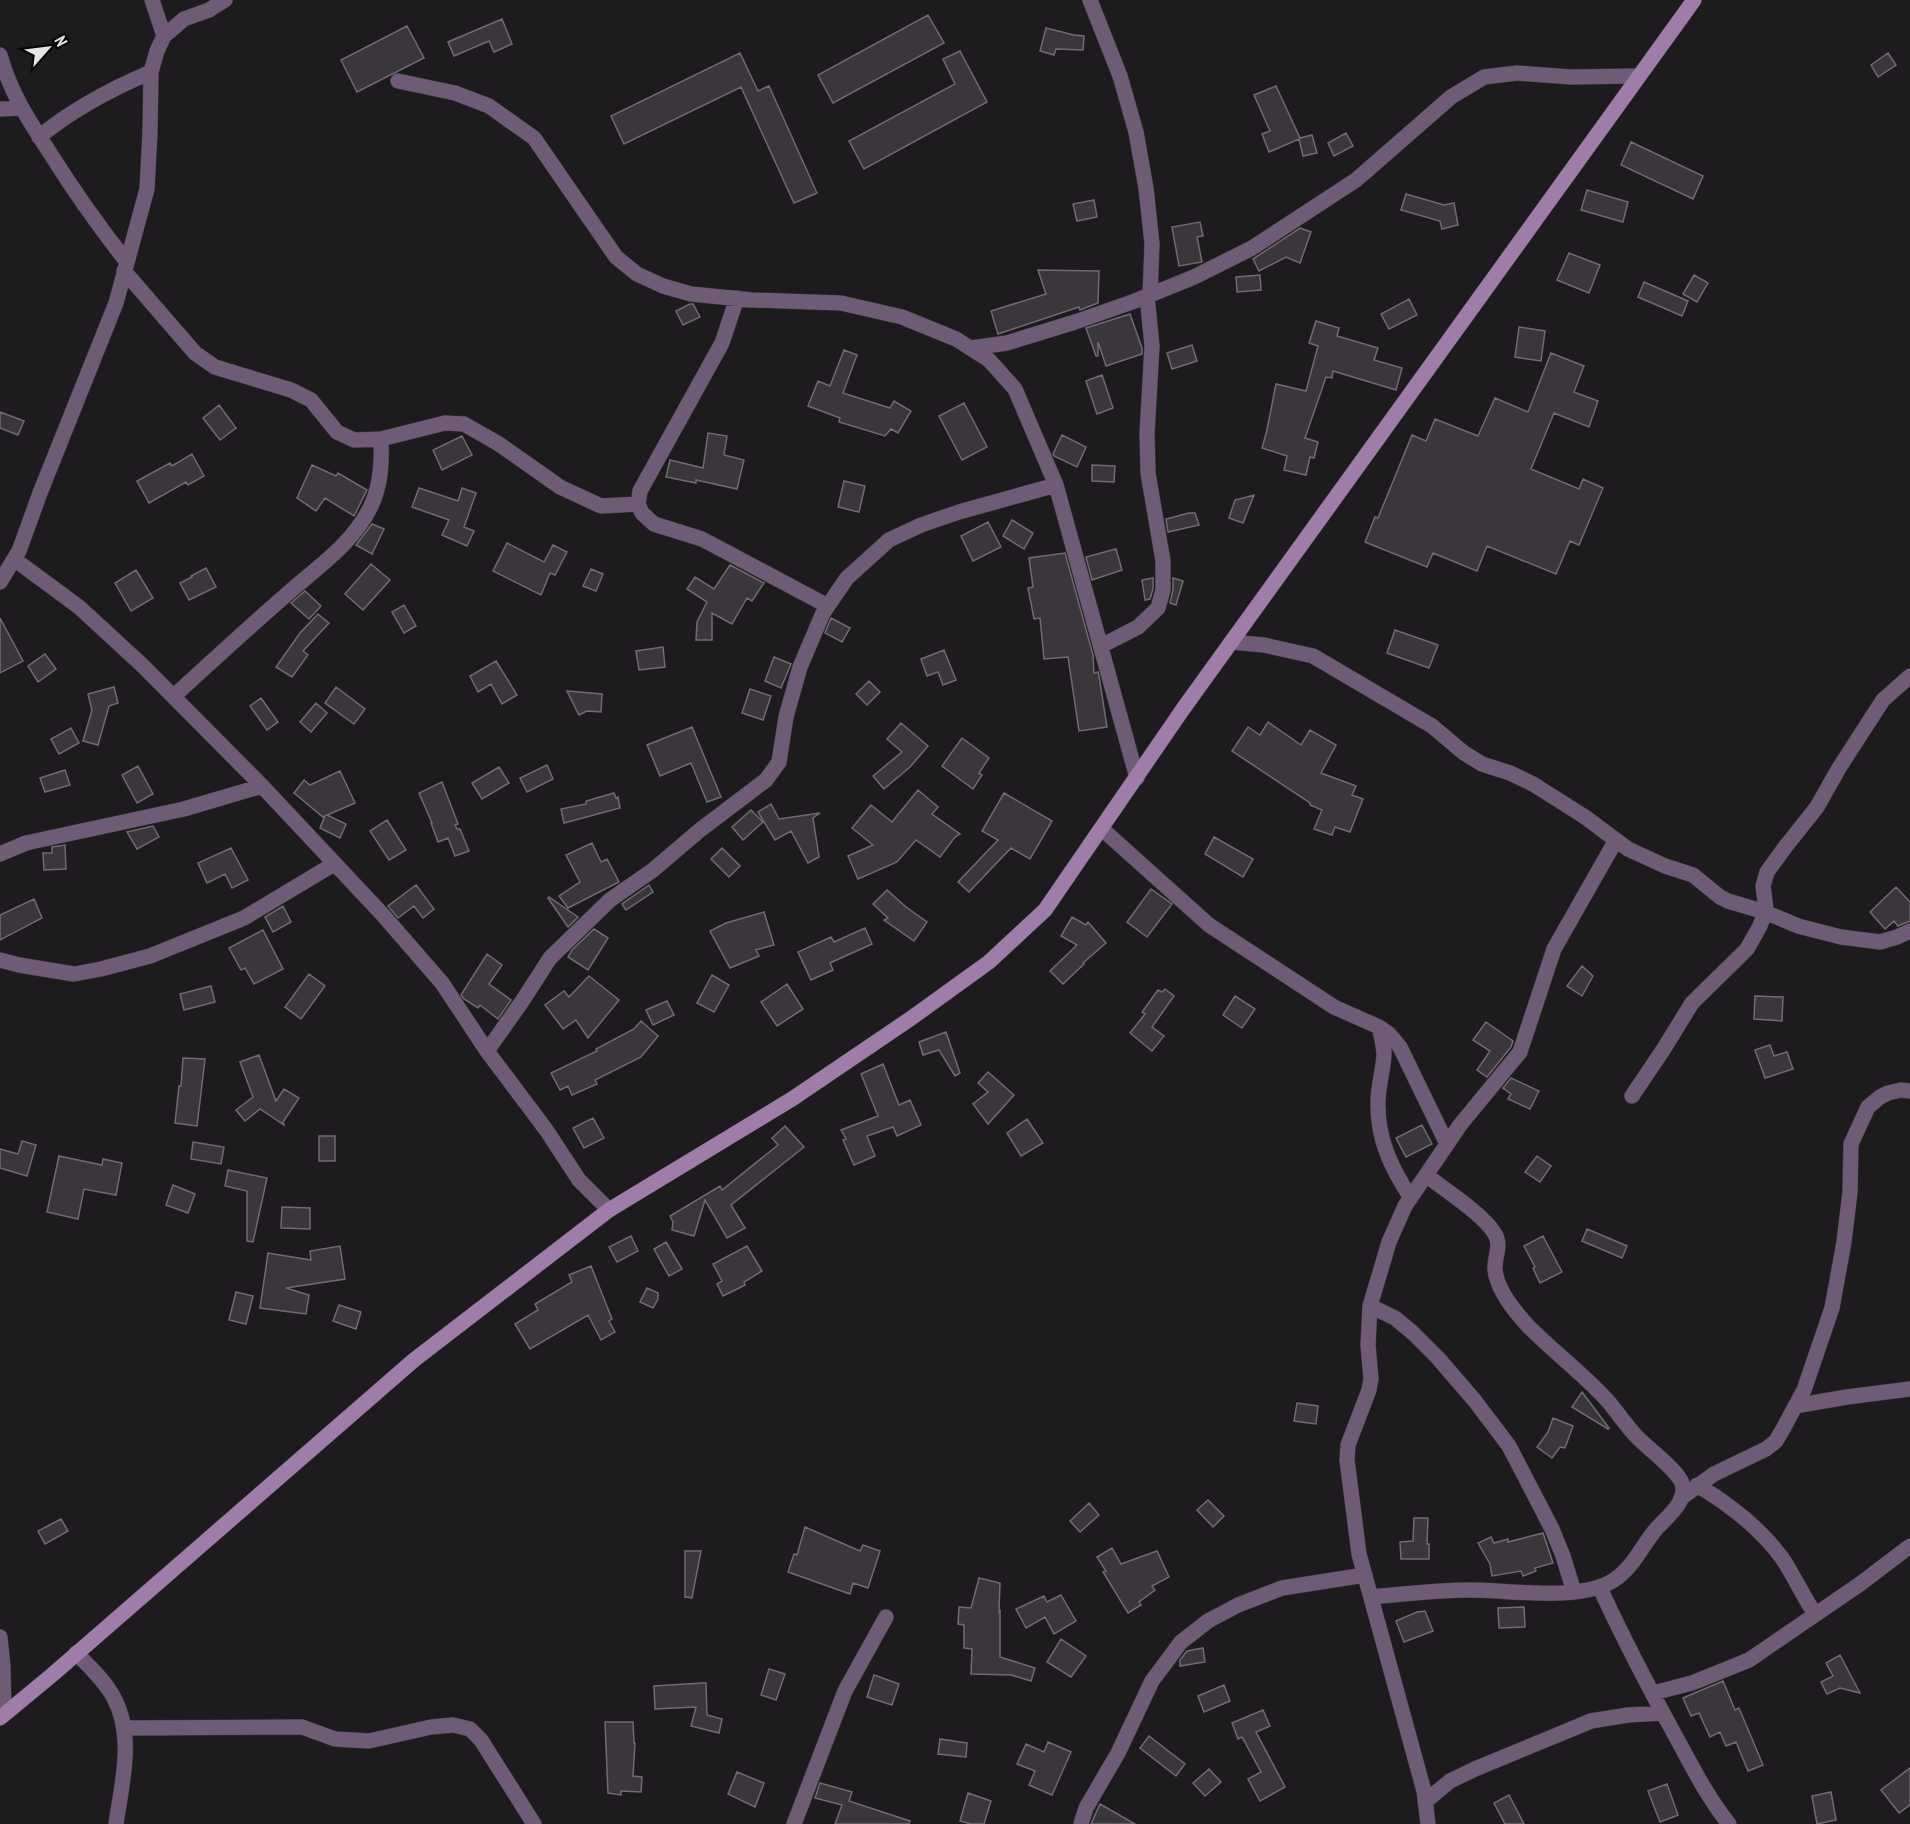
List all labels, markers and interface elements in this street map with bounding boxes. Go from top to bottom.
north arrow [18,18,78,78]
text: N [50,32,72,49]

